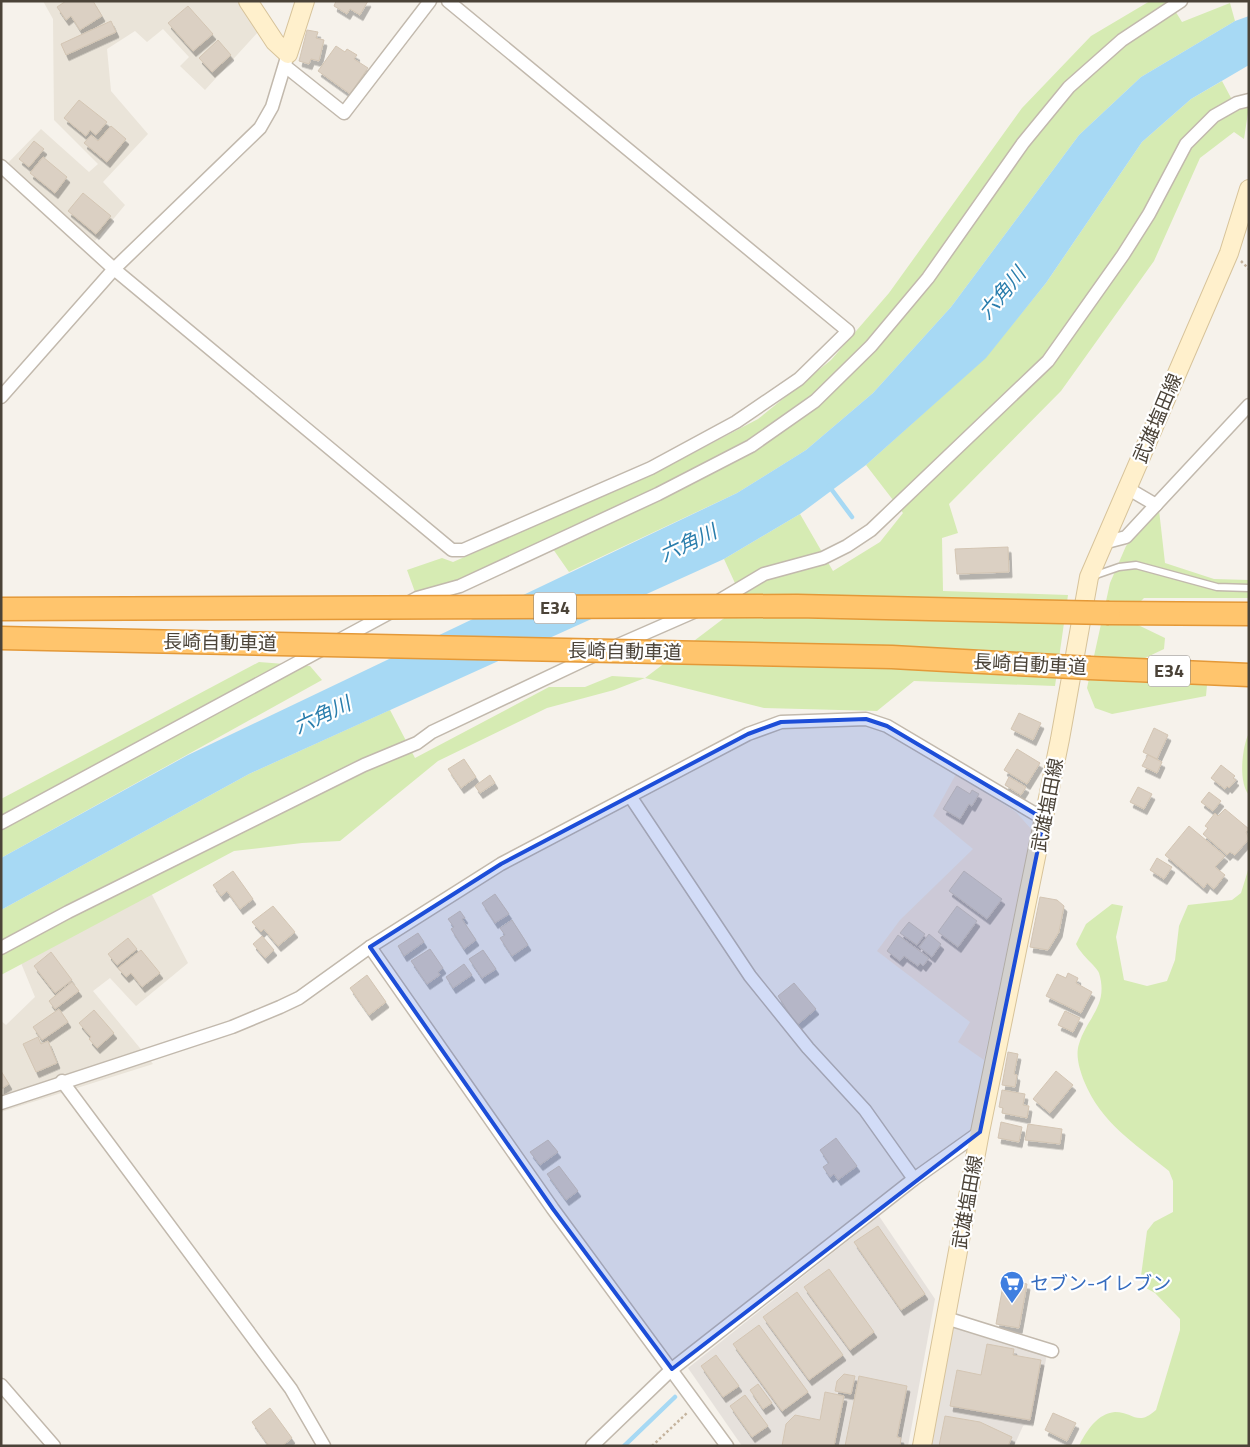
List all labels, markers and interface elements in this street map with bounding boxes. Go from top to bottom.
water label: 六角川 [970,258,1034,326]
street label: 武雄塩田線 [1125,368,1188,467]
water label: 六角川 [654,515,723,569]
road number: E34 [534,592,576,624]
street label: 長崎自動車道 [163,626,277,657]
street label: 長崎自動車道 [568,635,682,666]
street label: 長崎自動車道 [972,646,1088,681]
road number: E34 [1148,656,1190,686]
water label: 六角川 [288,687,357,741]
street label: 武雄塩田線 [1023,756,1070,854]
street label: 武雄塩田線 [944,1153,989,1251]
place label: セブン-イレブン [1030,1268,1171,1297]
supermarket icon: セブン-イレブン [999,1270,1025,1304]

